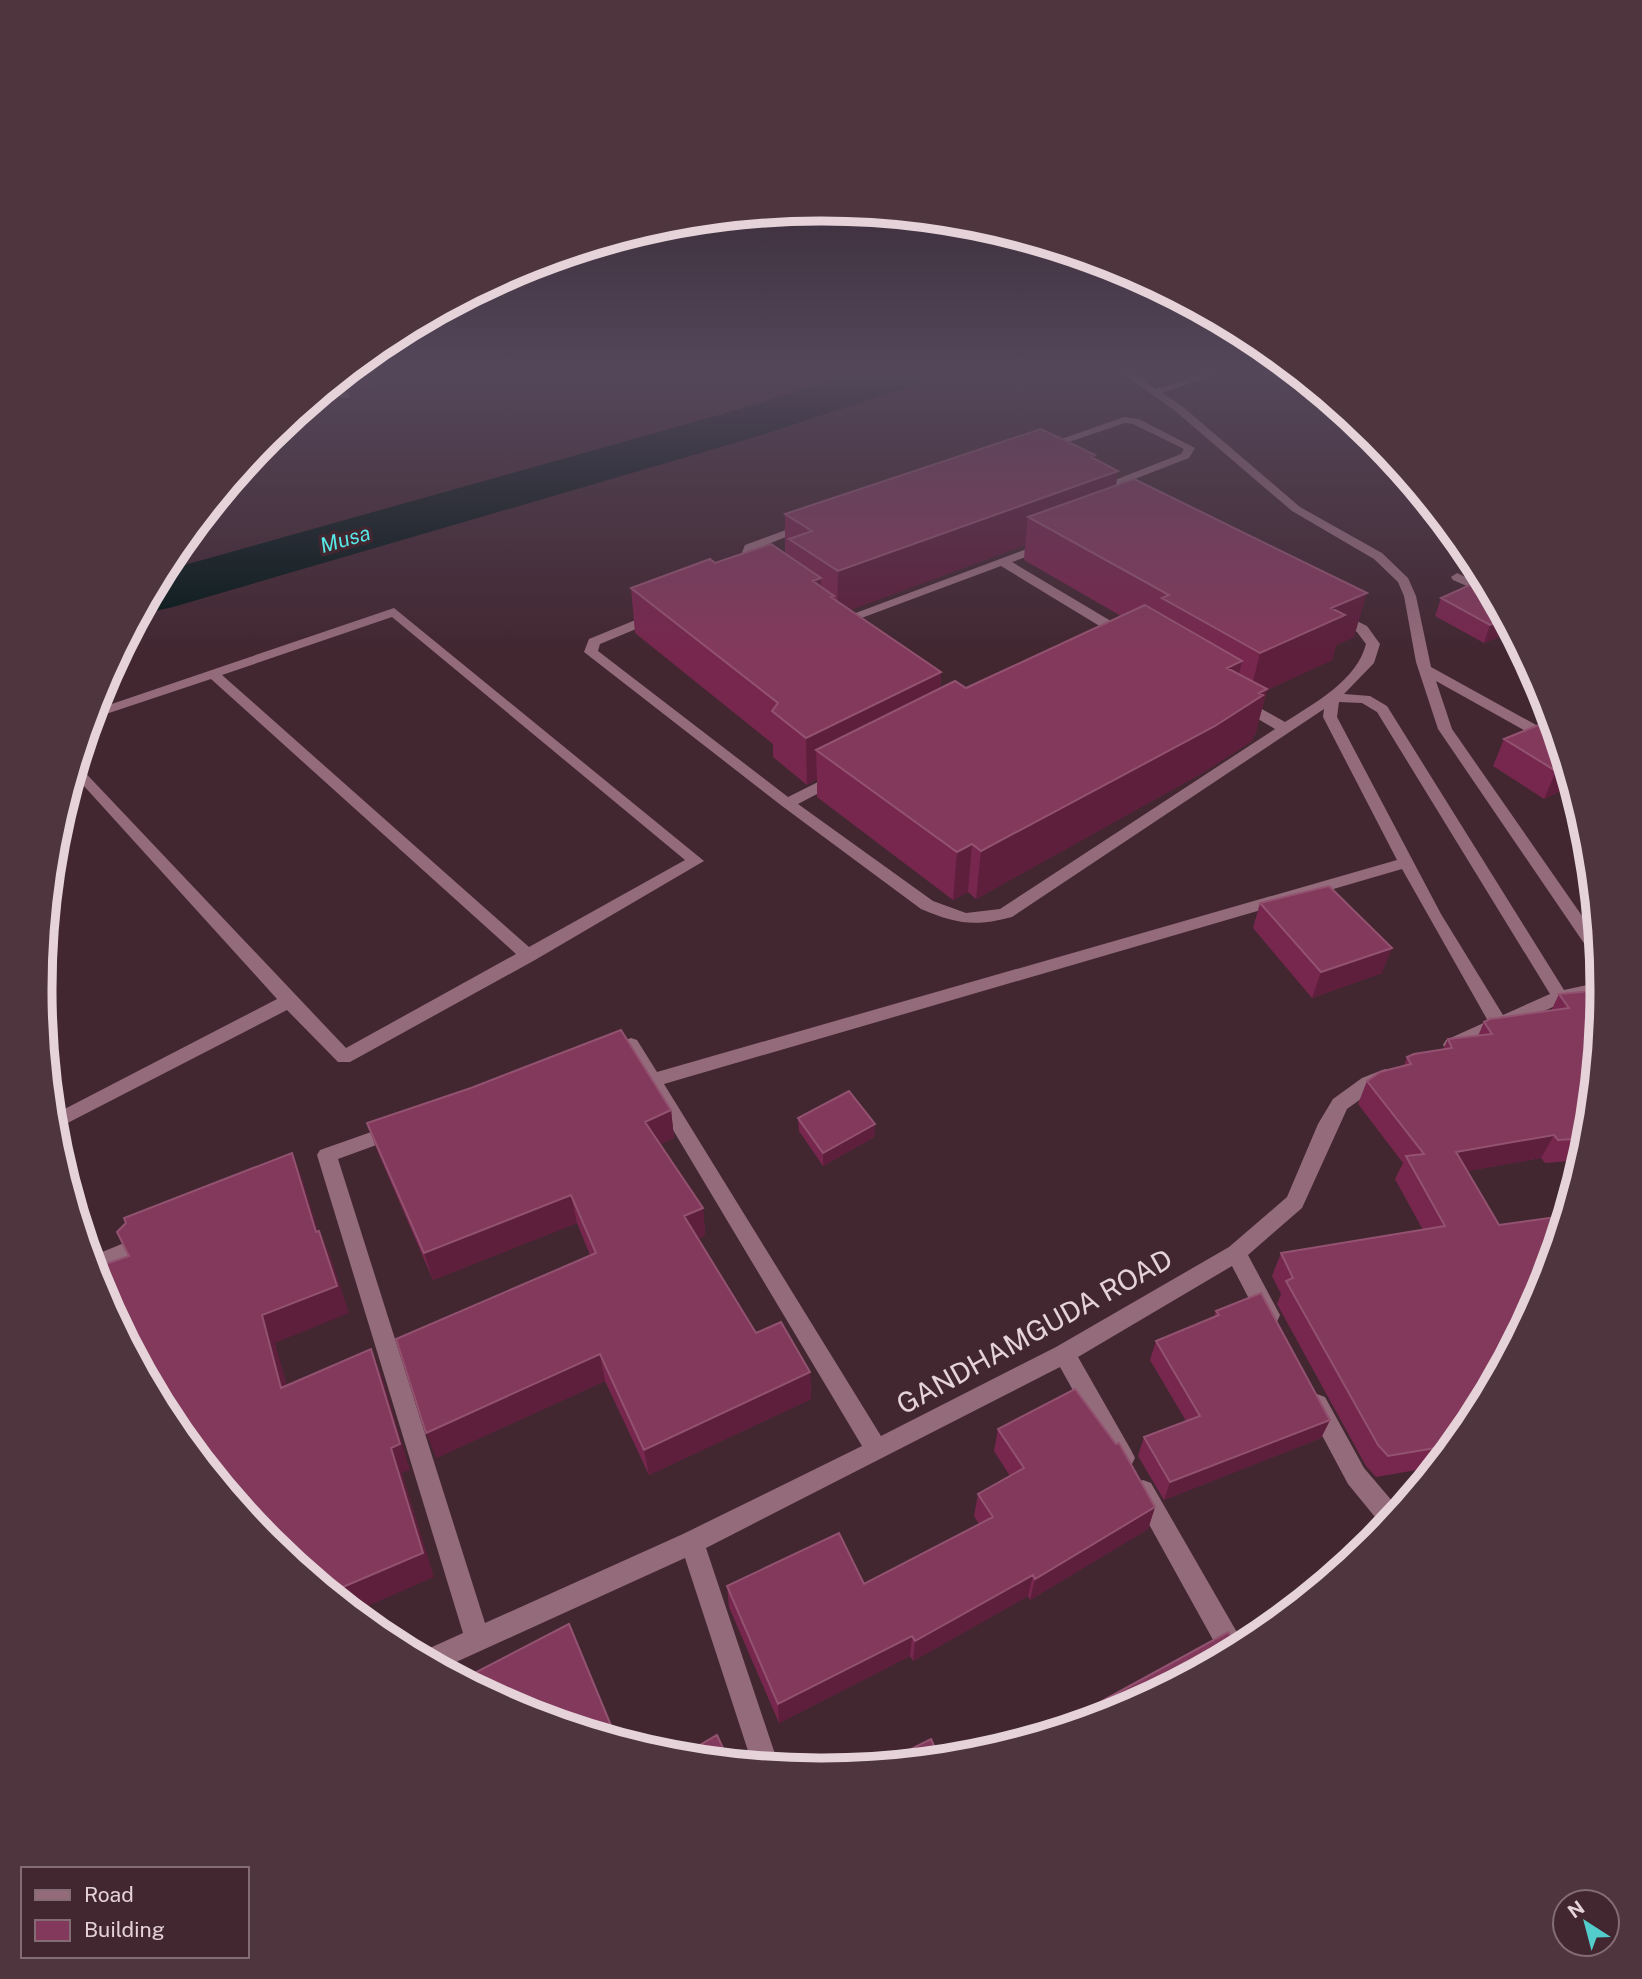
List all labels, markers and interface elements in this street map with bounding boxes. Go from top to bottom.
water label: Musa [317,520,373,558]
street label: GANDHAMGUDA ROAD [890,1241,1178,1421]
legend [21,1867,248,1958]
text: Road [84,1882,134,1907]
north arrow [1551,1888,1621,1958]
text: N [1564,1896,1588,1923]
text: Building [84,1917,165,1942]

